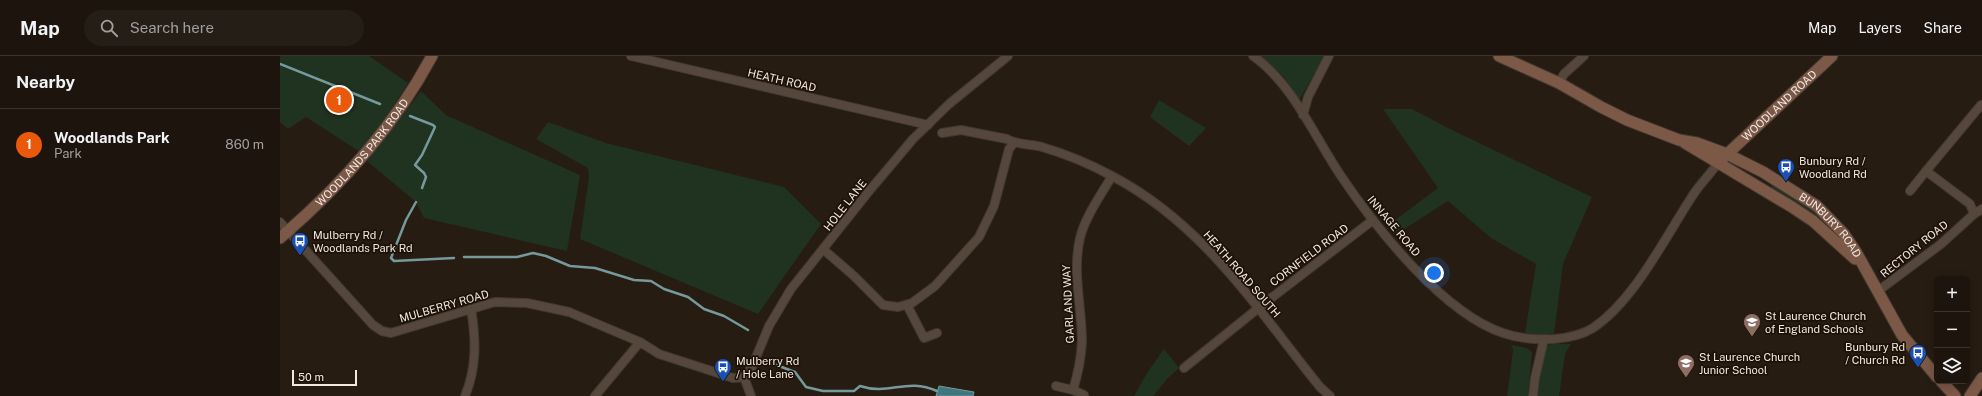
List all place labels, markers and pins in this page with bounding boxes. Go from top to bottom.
pin: 1 [326,85,352,115]
place label: Bunbury Rd / Woodland Rd [1799,155,1867,180]
bus stop icon: Bunbury Rd / Woodland Rd [1776,157,1796,182]
place label: Mulberry Rd / Woodlands Park Rd [313,229,413,254]
bus stop icon: Mulberry Rd / Woodlands Park Rd [290,231,310,256]
place label: St Laurence Church of England Schools [1765,310,1866,335]
school or university icon: St Laurence Church of England Schools [1742,312,1762,337]
place label: Bunbury Rd / Church Rd [1845,341,1905,366]
bus stop icon: Bunbury Rd / Church Rd [1908,343,1928,368]
place label: St Laurence Church Junior School [1699,351,1800,376]
school or university icon: St Laurence Church Junior School [1676,353,1696,378]
place label: Mulberry Rd / Hole Lane [736,355,799,380]
bus stop icon: Mulberry Rd / Hole Lane [713,357,733,382]

